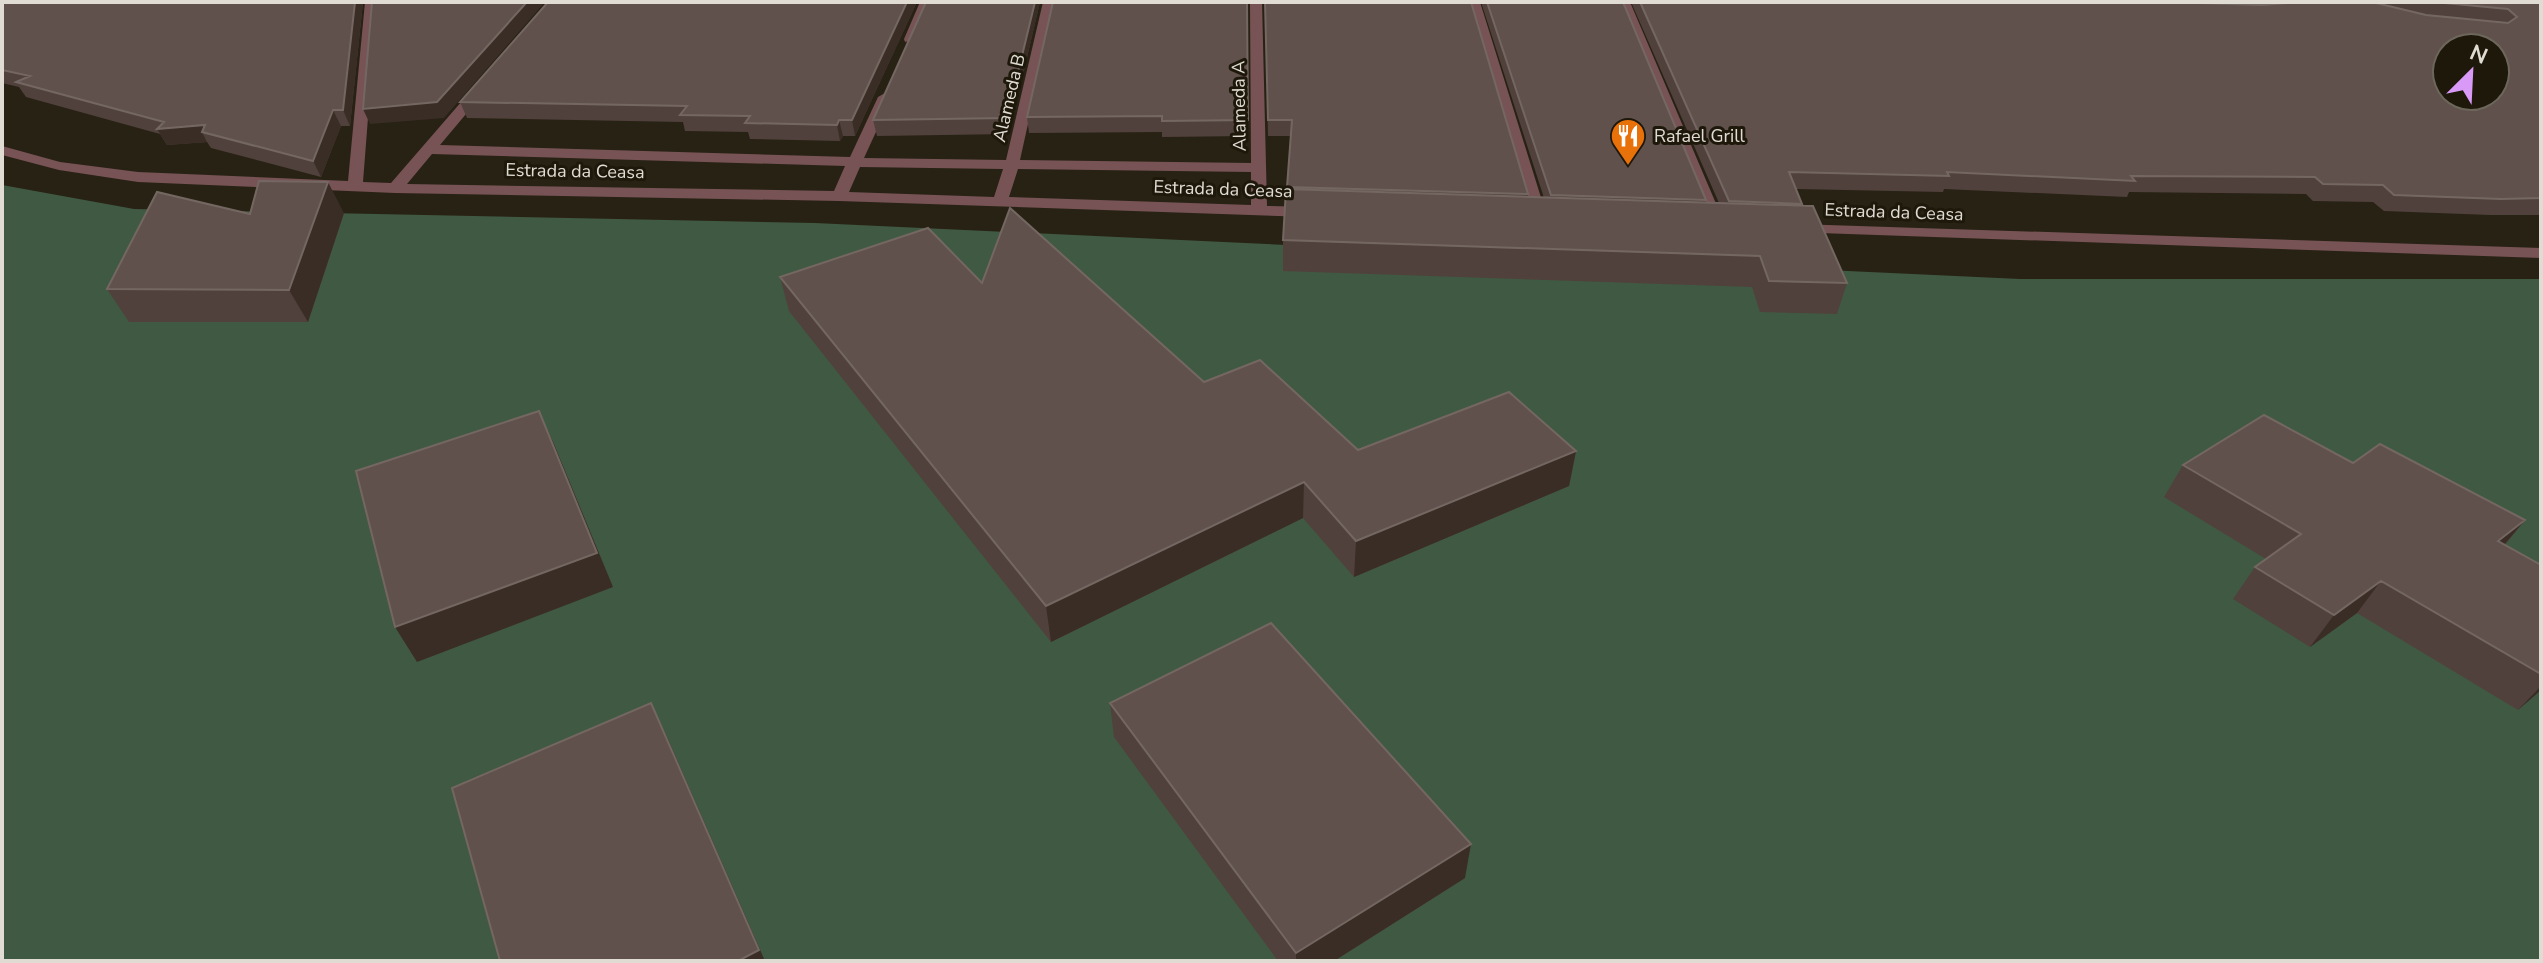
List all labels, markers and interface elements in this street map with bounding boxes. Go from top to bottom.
north arrow [2431,32,2511,112]
text: N [2465,38,2492,72]
street label: Alameda B [987,52,1031,144]
street label: Alameda A [1226,60,1252,152]
restaurant icon: Rafael Grill [1609,117,1647,167]
place label: Rafael Grill [1654,124,1746,148]
street label: Estrada da Ceasa [505,158,645,184]
street label: Estrada da Ceasa [1153,175,1293,203]
street label: Estrada da Ceasa [1824,198,1964,226]

